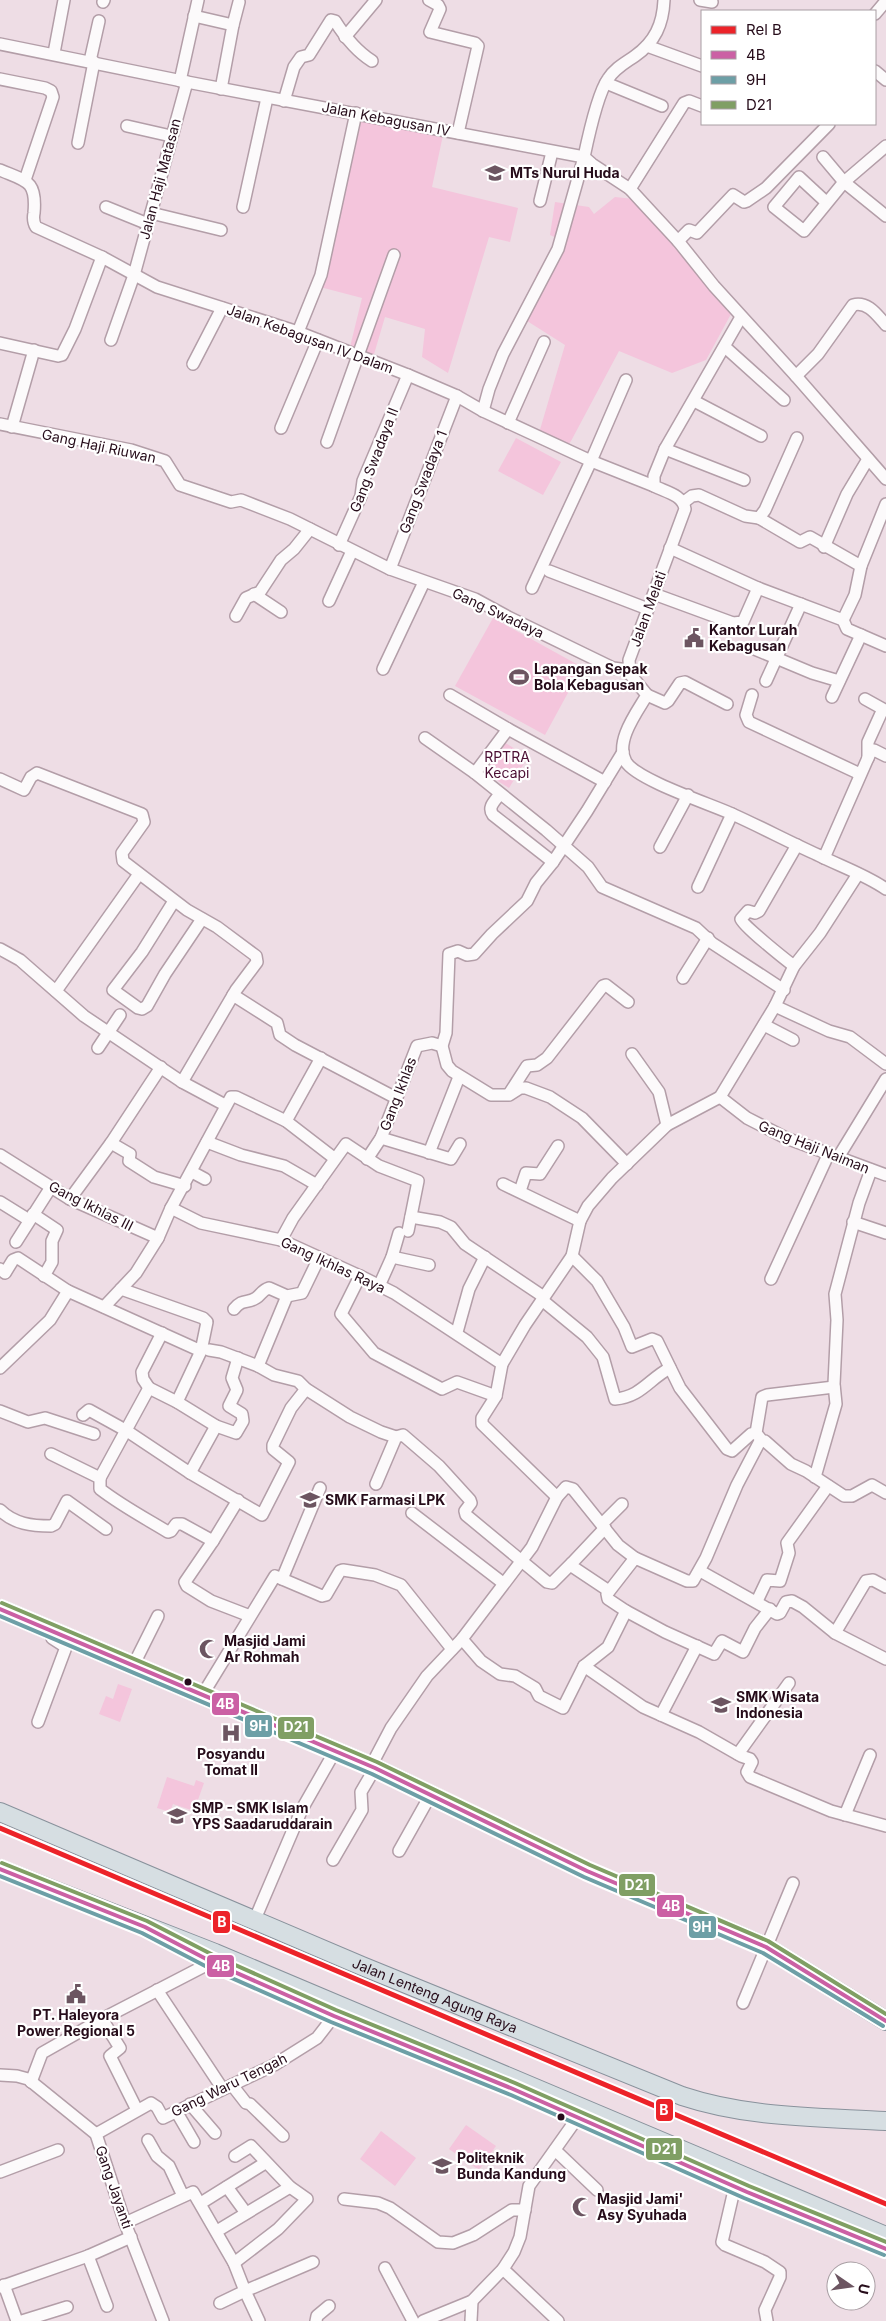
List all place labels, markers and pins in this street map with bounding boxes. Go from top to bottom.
school or university icon: MTs Nurul Huda [484,162,506,184]
place label: MTs Nurul Huda [510,164,620,181]
place label: Kantor Lurah Kebagusan [709,621,798,654]
public building icon: Kantor Lurah Kebagusan [683,627,705,649]
place label: Lapangan Sepak Bola Kebagusan [534,660,648,693]
sports icon: Lapangan Sepak Bola Kebagusan [508,666,530,688]
school or university icon: SMK Farmasi LPK [299,1489,321,1511]
place label: SMK Farmasi LPK [325,1491,445,1508]
place label: Masjid Jami Ar Rohmah [224,1632,306,1665]
mosque icon: Masjid Jami Ar Rohmah [198,1638,220,1660]
unlabelled marker [183,1677,193,1687]
place label: SMK Wisata Indonesia [736,1688,819,1721]
school or university icon: SMK Wisata Indonesia [710,1694,732,1716]
hospital icon: Posyandu Tomat II [220,1722,242,1744]
place label: Posyandu Tomat II [197,1745,265,1778]
place label: SMP - SMK Islam YPS Saadaruddarain [192,1799,333,1832]
school or university icon: SMP - SMK Islam YPS Saadaruddarain [166,1805,188,1827]
public building icon: PT. Haleyora Power Regional 5 [65,1983,87,2005]
place label: PT. Haleyora Power Regional 5 [17,2006,135,2039]
unlabelled marker [556,2112,566,2122]
place label: Politeknik Bunda Kandung [457,2149,566,2182]
school or university icon: Politeknik Bunda Kandung [431,2155,453,2177]
place label: Masjid Jami' Asy Syuhada [597,2190,687,2223]
mosque icon: Masjid Jami' Asy Syuhada [571,2196,593,2218]

